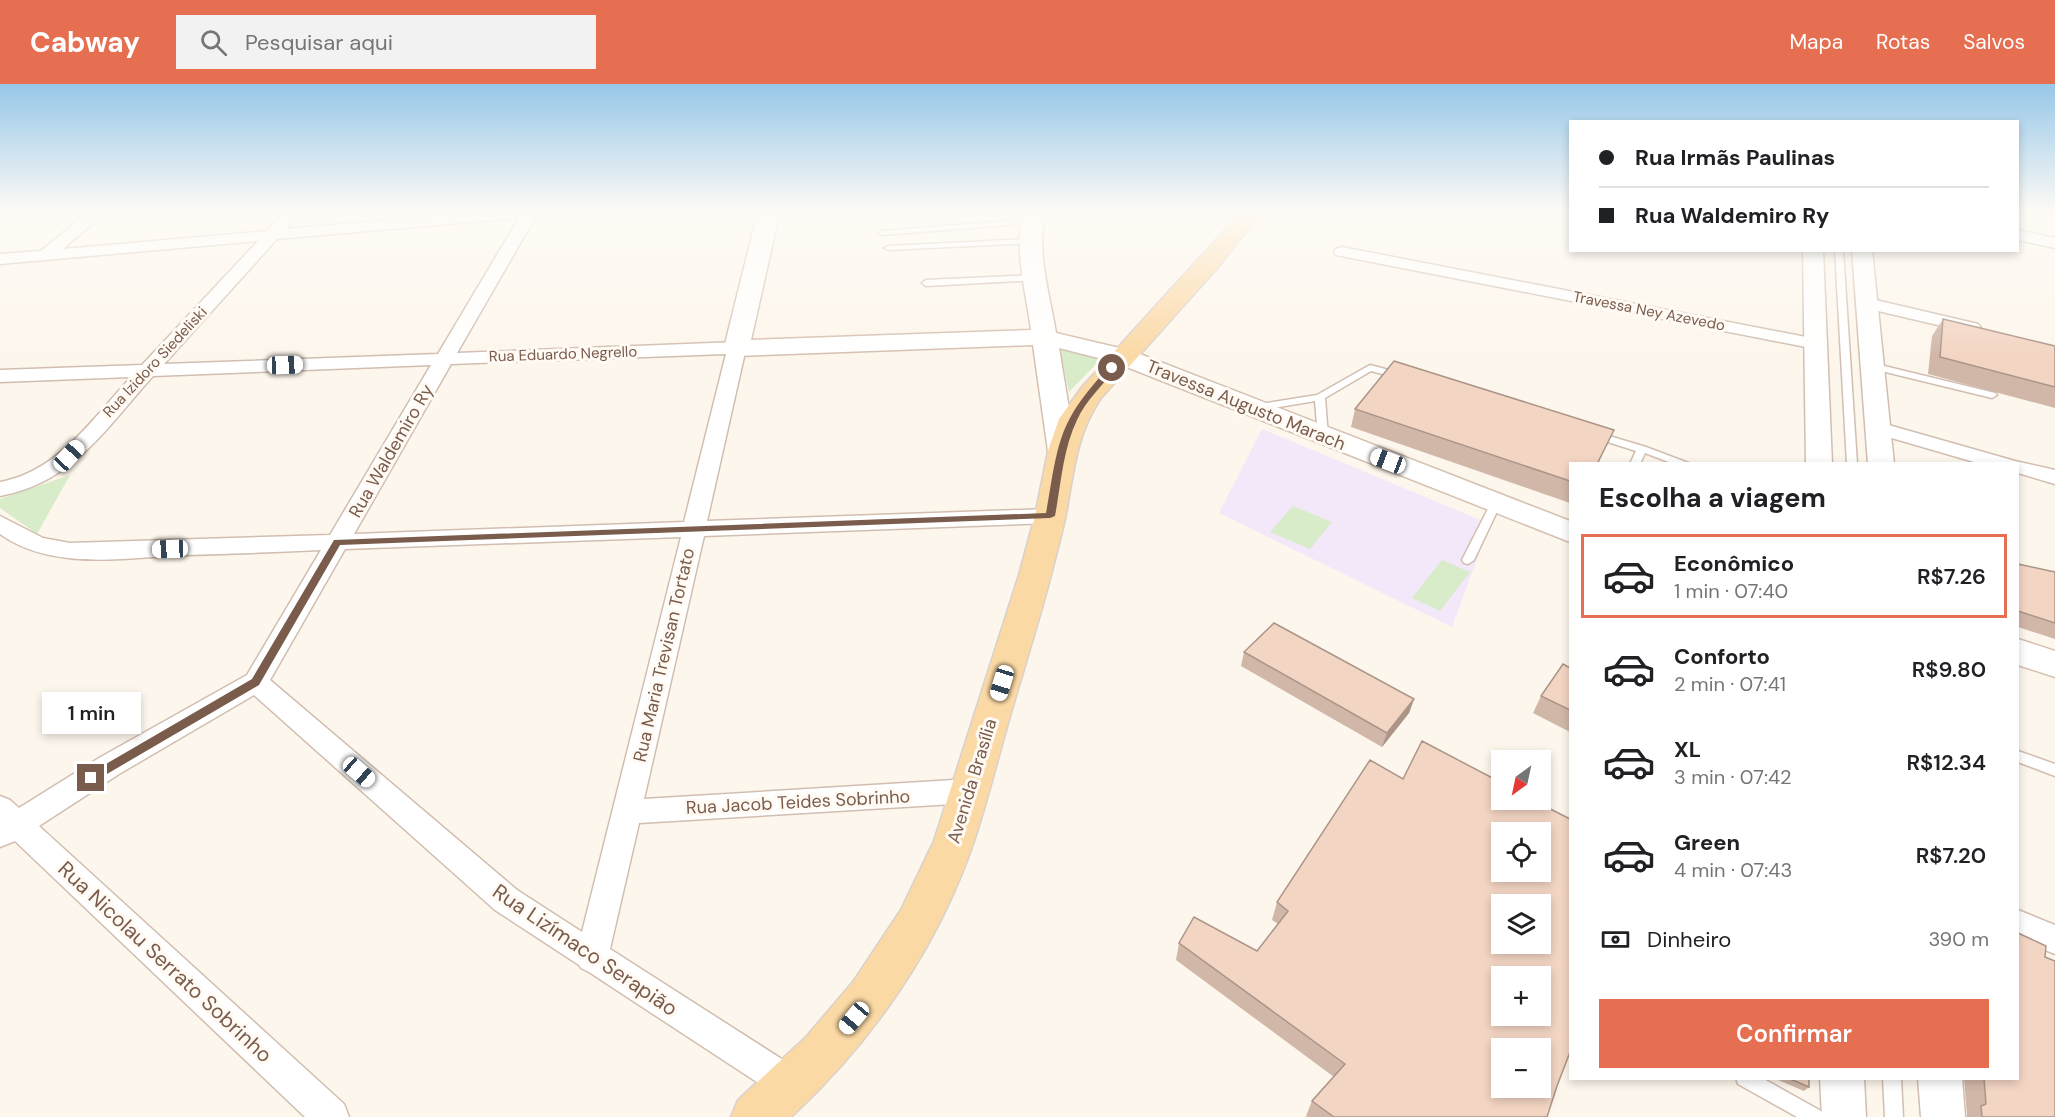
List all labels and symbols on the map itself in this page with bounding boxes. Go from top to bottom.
street label: Travessa Ney Azevedo [1571,286,1727,336]
street label: Rua Izidoro Siedeliski [98,302,212,422]
street label: Rua Eduardo Negrello [488,341,638,367]
route start [1098,354,1125,381]
street label: Travessa Augusto Marach [1143,354,1349,456]
car [267,355,303,375]
street label: Rua Waldemiro Ry [343,380,439,522]
car [50,437,88,475]
car [1368,446,1408,476]
car [152,539,188,559]
street label: Rua Maria Trevisan Tortato [628,546,700,764]
car [988,663,1016,703]
callout: 1 min [42,691,140,733]
street label: Avenida Brasília [942,716,1002,846]
north arrow [1491,750,1551,810]
car [340,753,378,791]
route end [77,764,104,791]
street label: Rua Jacob Teides Sobrinho [685,784,911,820]
street label: Rua Nicolau Serrato Sobrinho [52,855,278,1069]
street label: Rua Lizímaco Serapião [487,878,683,1022]
car [836,998,872,1038]

